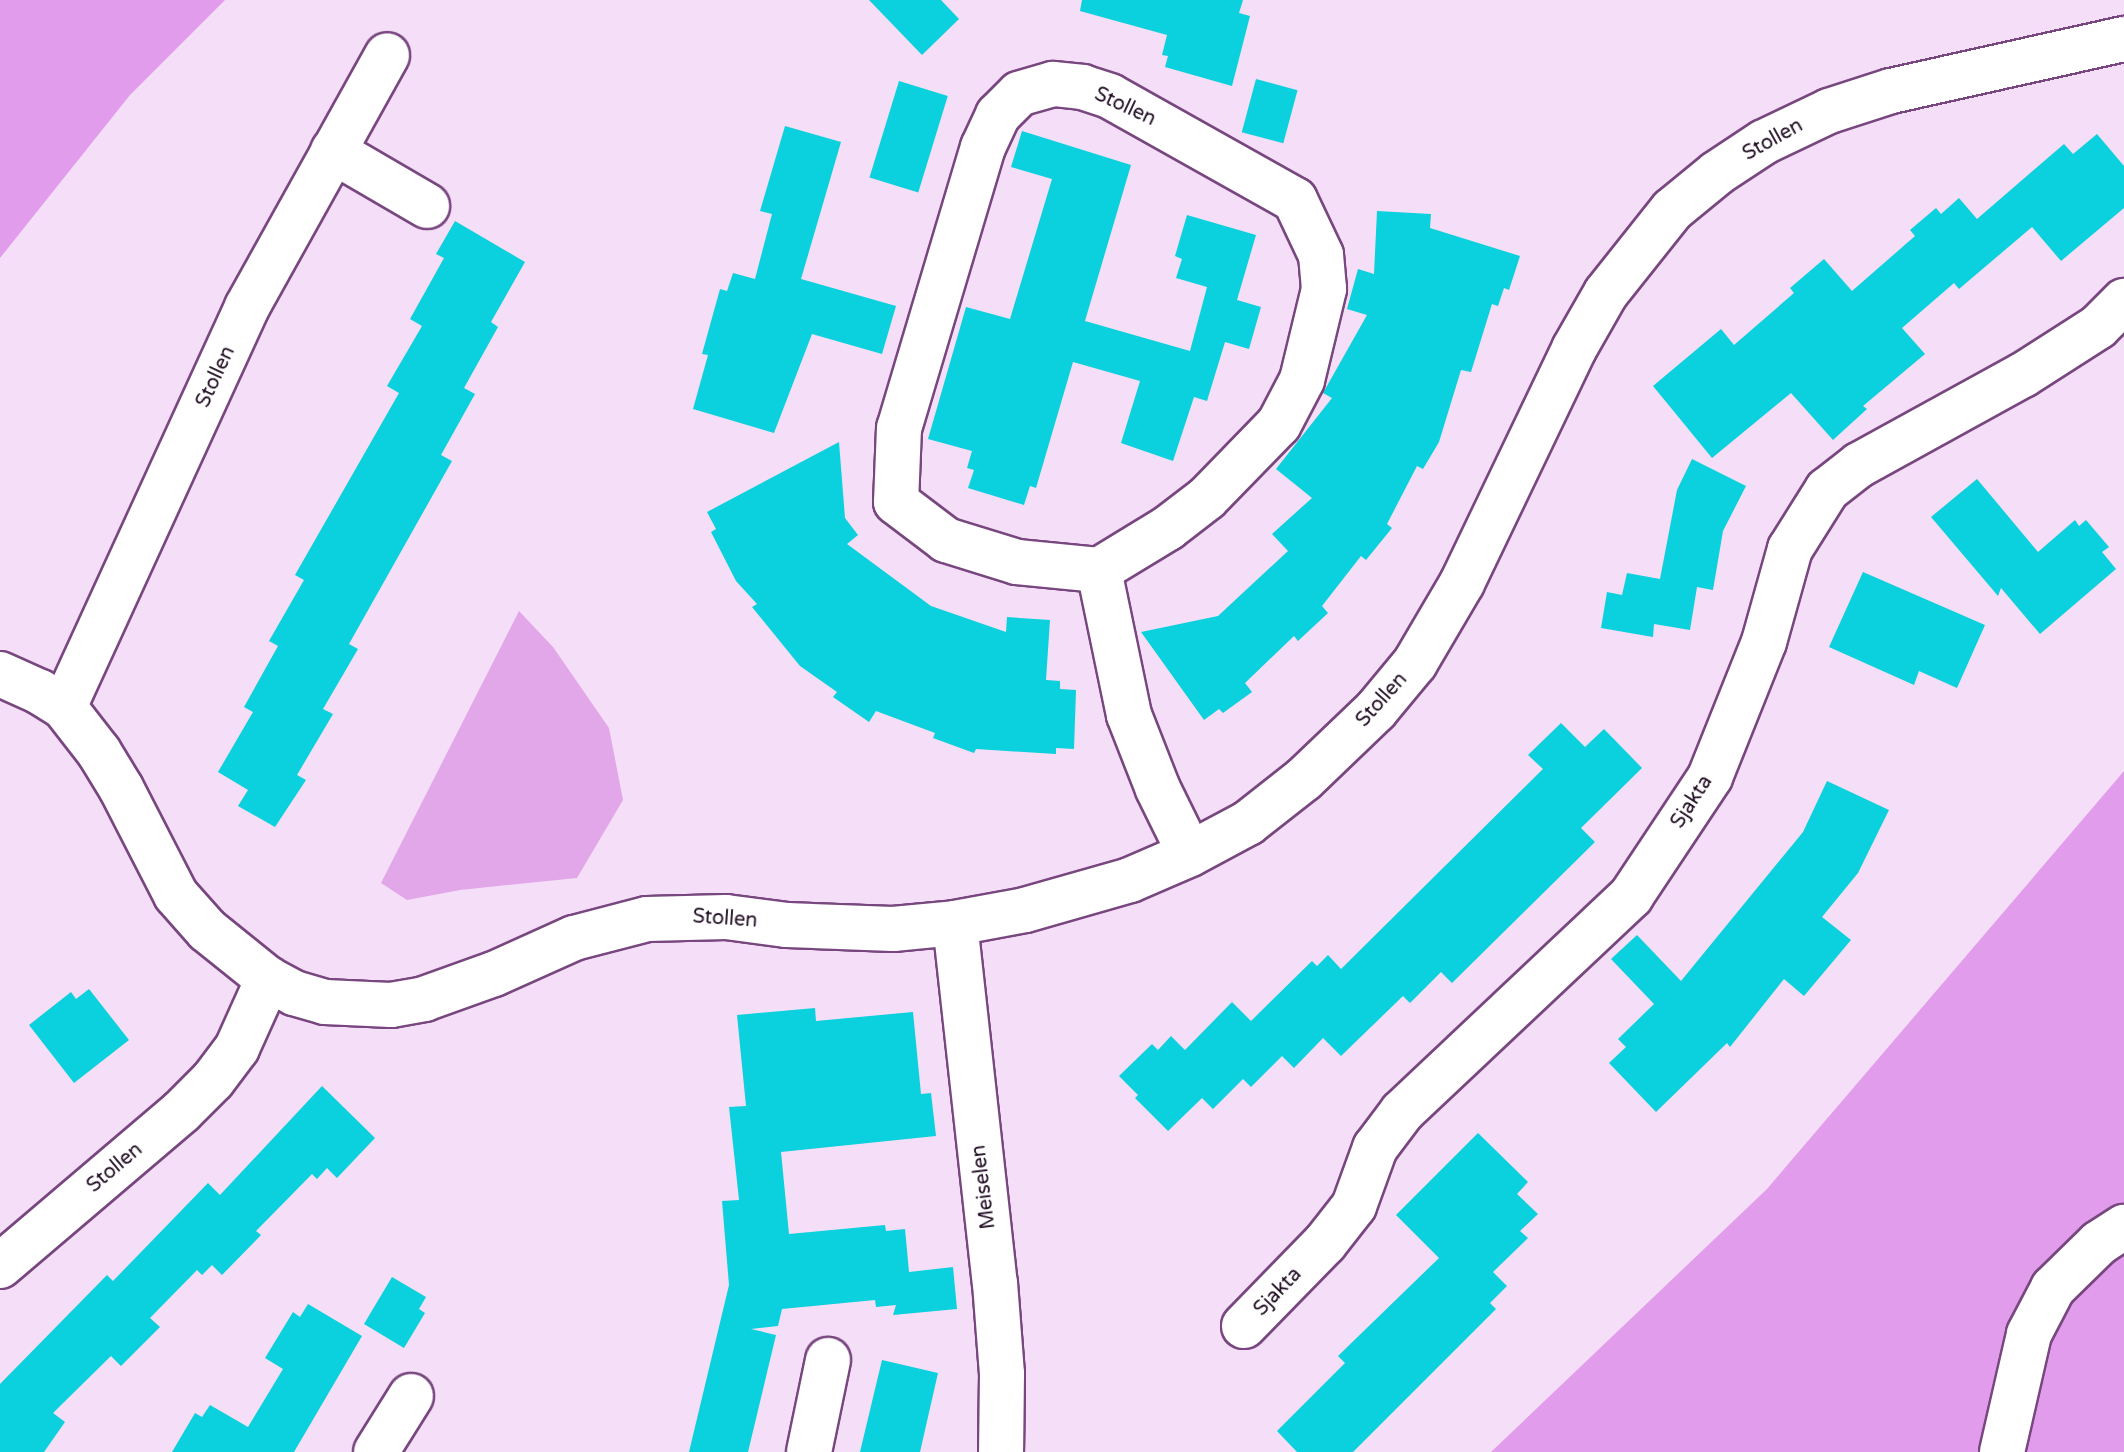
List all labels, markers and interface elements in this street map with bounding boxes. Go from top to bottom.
street label: Stollen [1090,82,1160,132]
street label: Stollen [1739,114,1807,166]
street label: Stollen [191,342,241,412]
street label: Stollen [1351,668,1413,732]
street label: Sjakta [1666,771,1718,833]
street label: Stollen [692,905,758,933]
street label: Stollen [82,1138,148,1198]
street label: Meiselen [967,1143,1001,1231]
street label: Sjakta [1249,1263,1307,1321]

